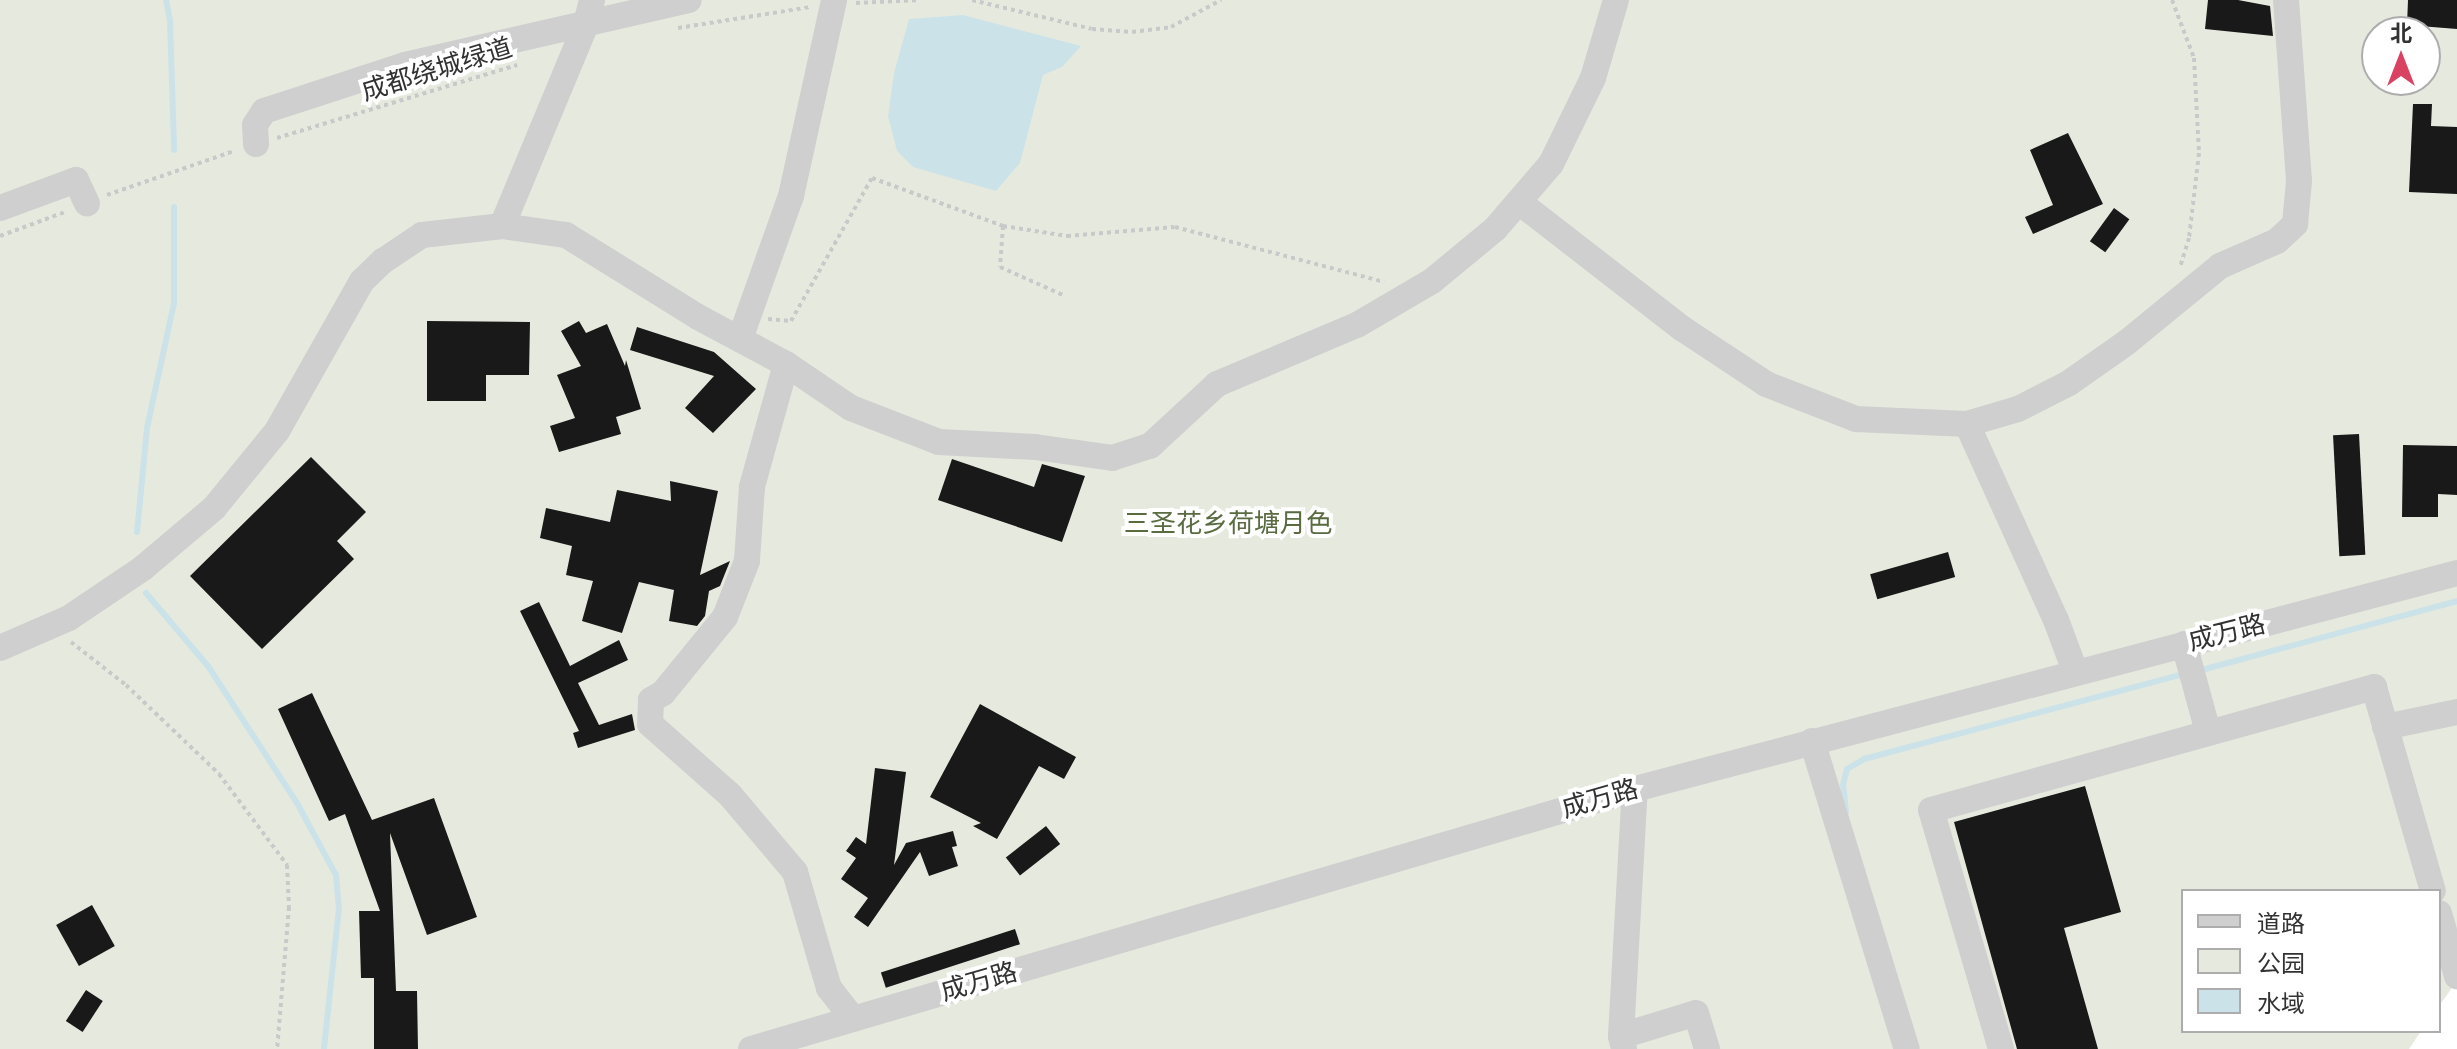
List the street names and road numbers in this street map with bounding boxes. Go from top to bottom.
street label: 成都绕城绿道 [358,32,516,108]
street label: 成万路 [2185,608,2269,658]
street label: 成万路 [1558,773,1642,825]
street label: 成万路 [937,956,1021,1008]

